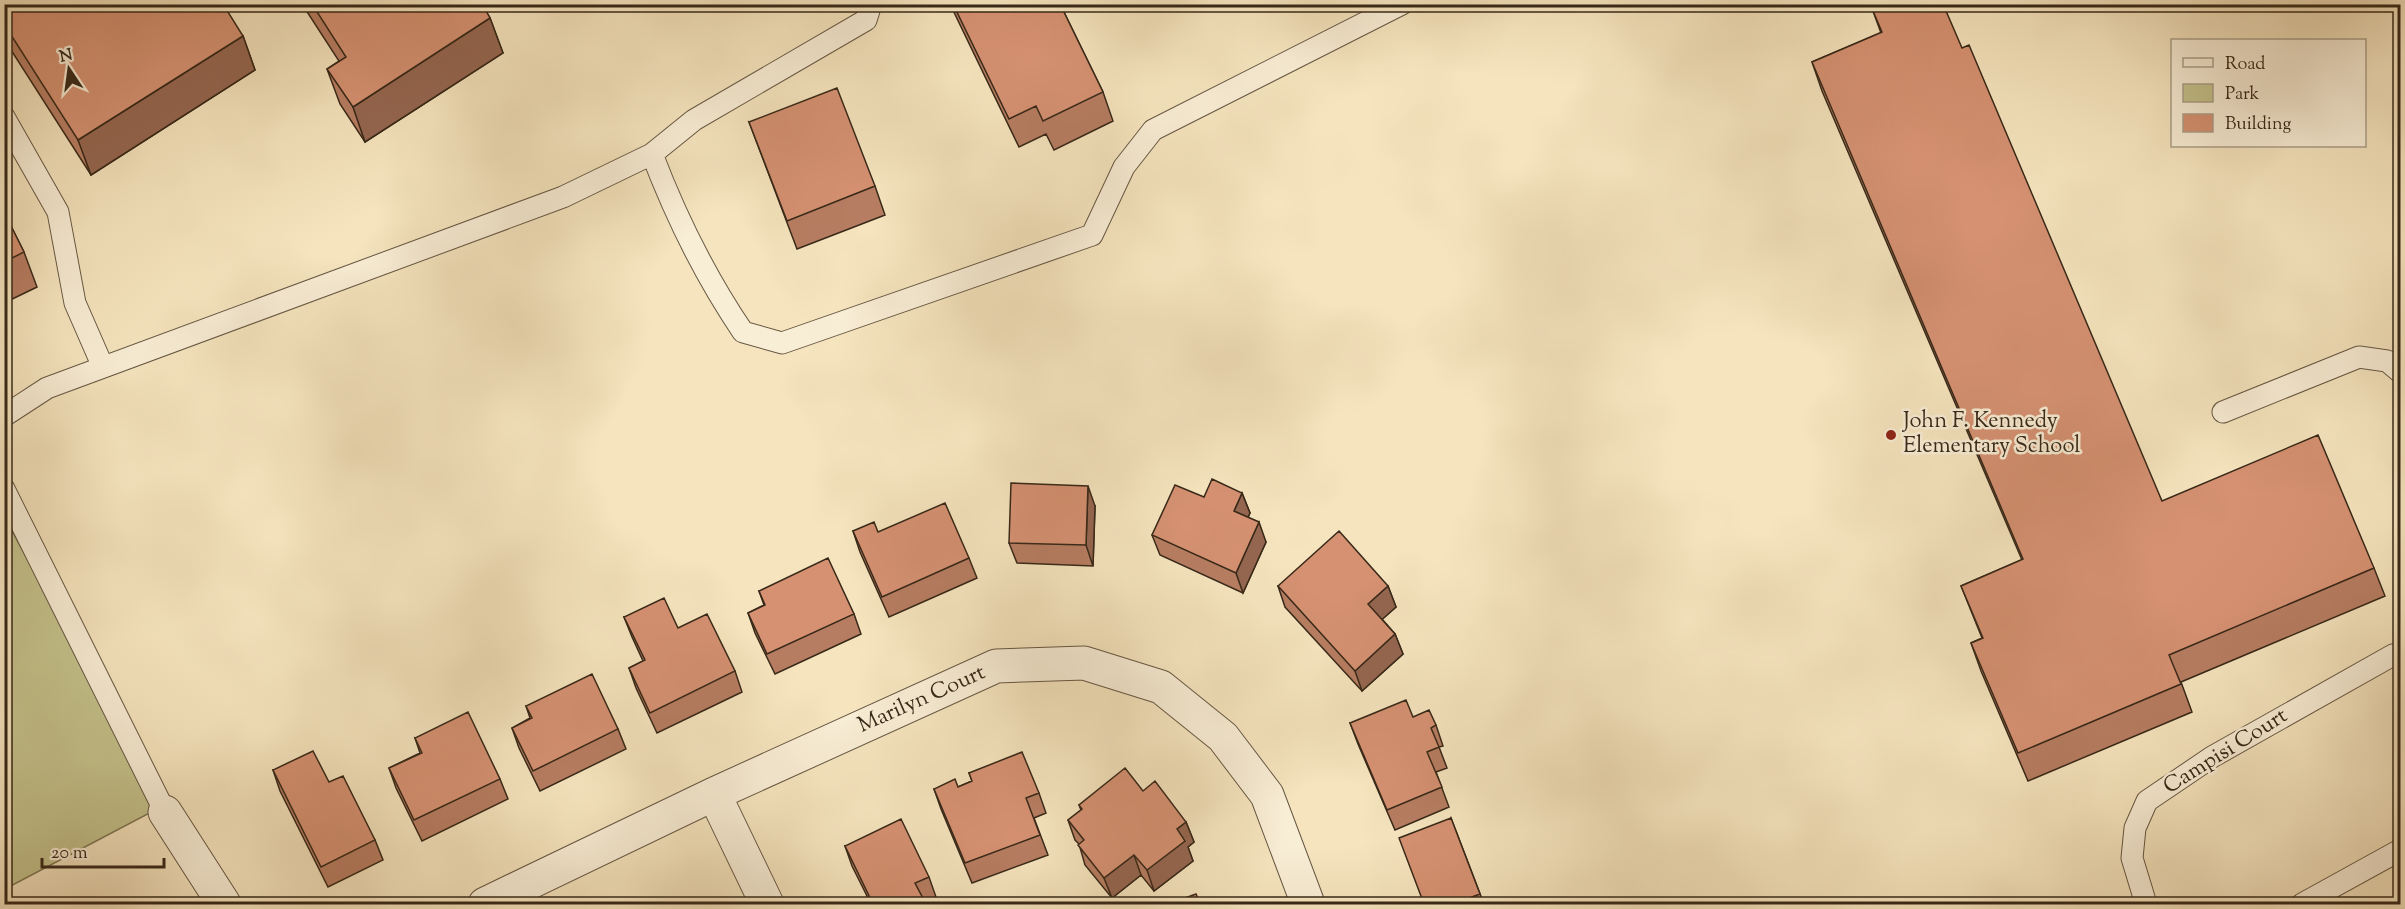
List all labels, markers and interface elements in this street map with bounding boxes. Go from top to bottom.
north arrow [39,39,99,99]
legend [2171,39,2366,147]
text: N [57,44,75,69]
text: Road [2225,52,2265,78]
text: Park [2225,82,2260,108]
text: Building [2225,112,2291,138]
place label: John F. Kennedy Elementary School [1902,406,2080,463]
marker: John F. Kennedy Elementary School [1884,428,1898,442]
street label: Marilyn Court [853,657,991,742]
street label: Campisi Court [2158,701,2295,803]
scale bar [42,831,164,869]
text: 20 m [51,841,88,867]

